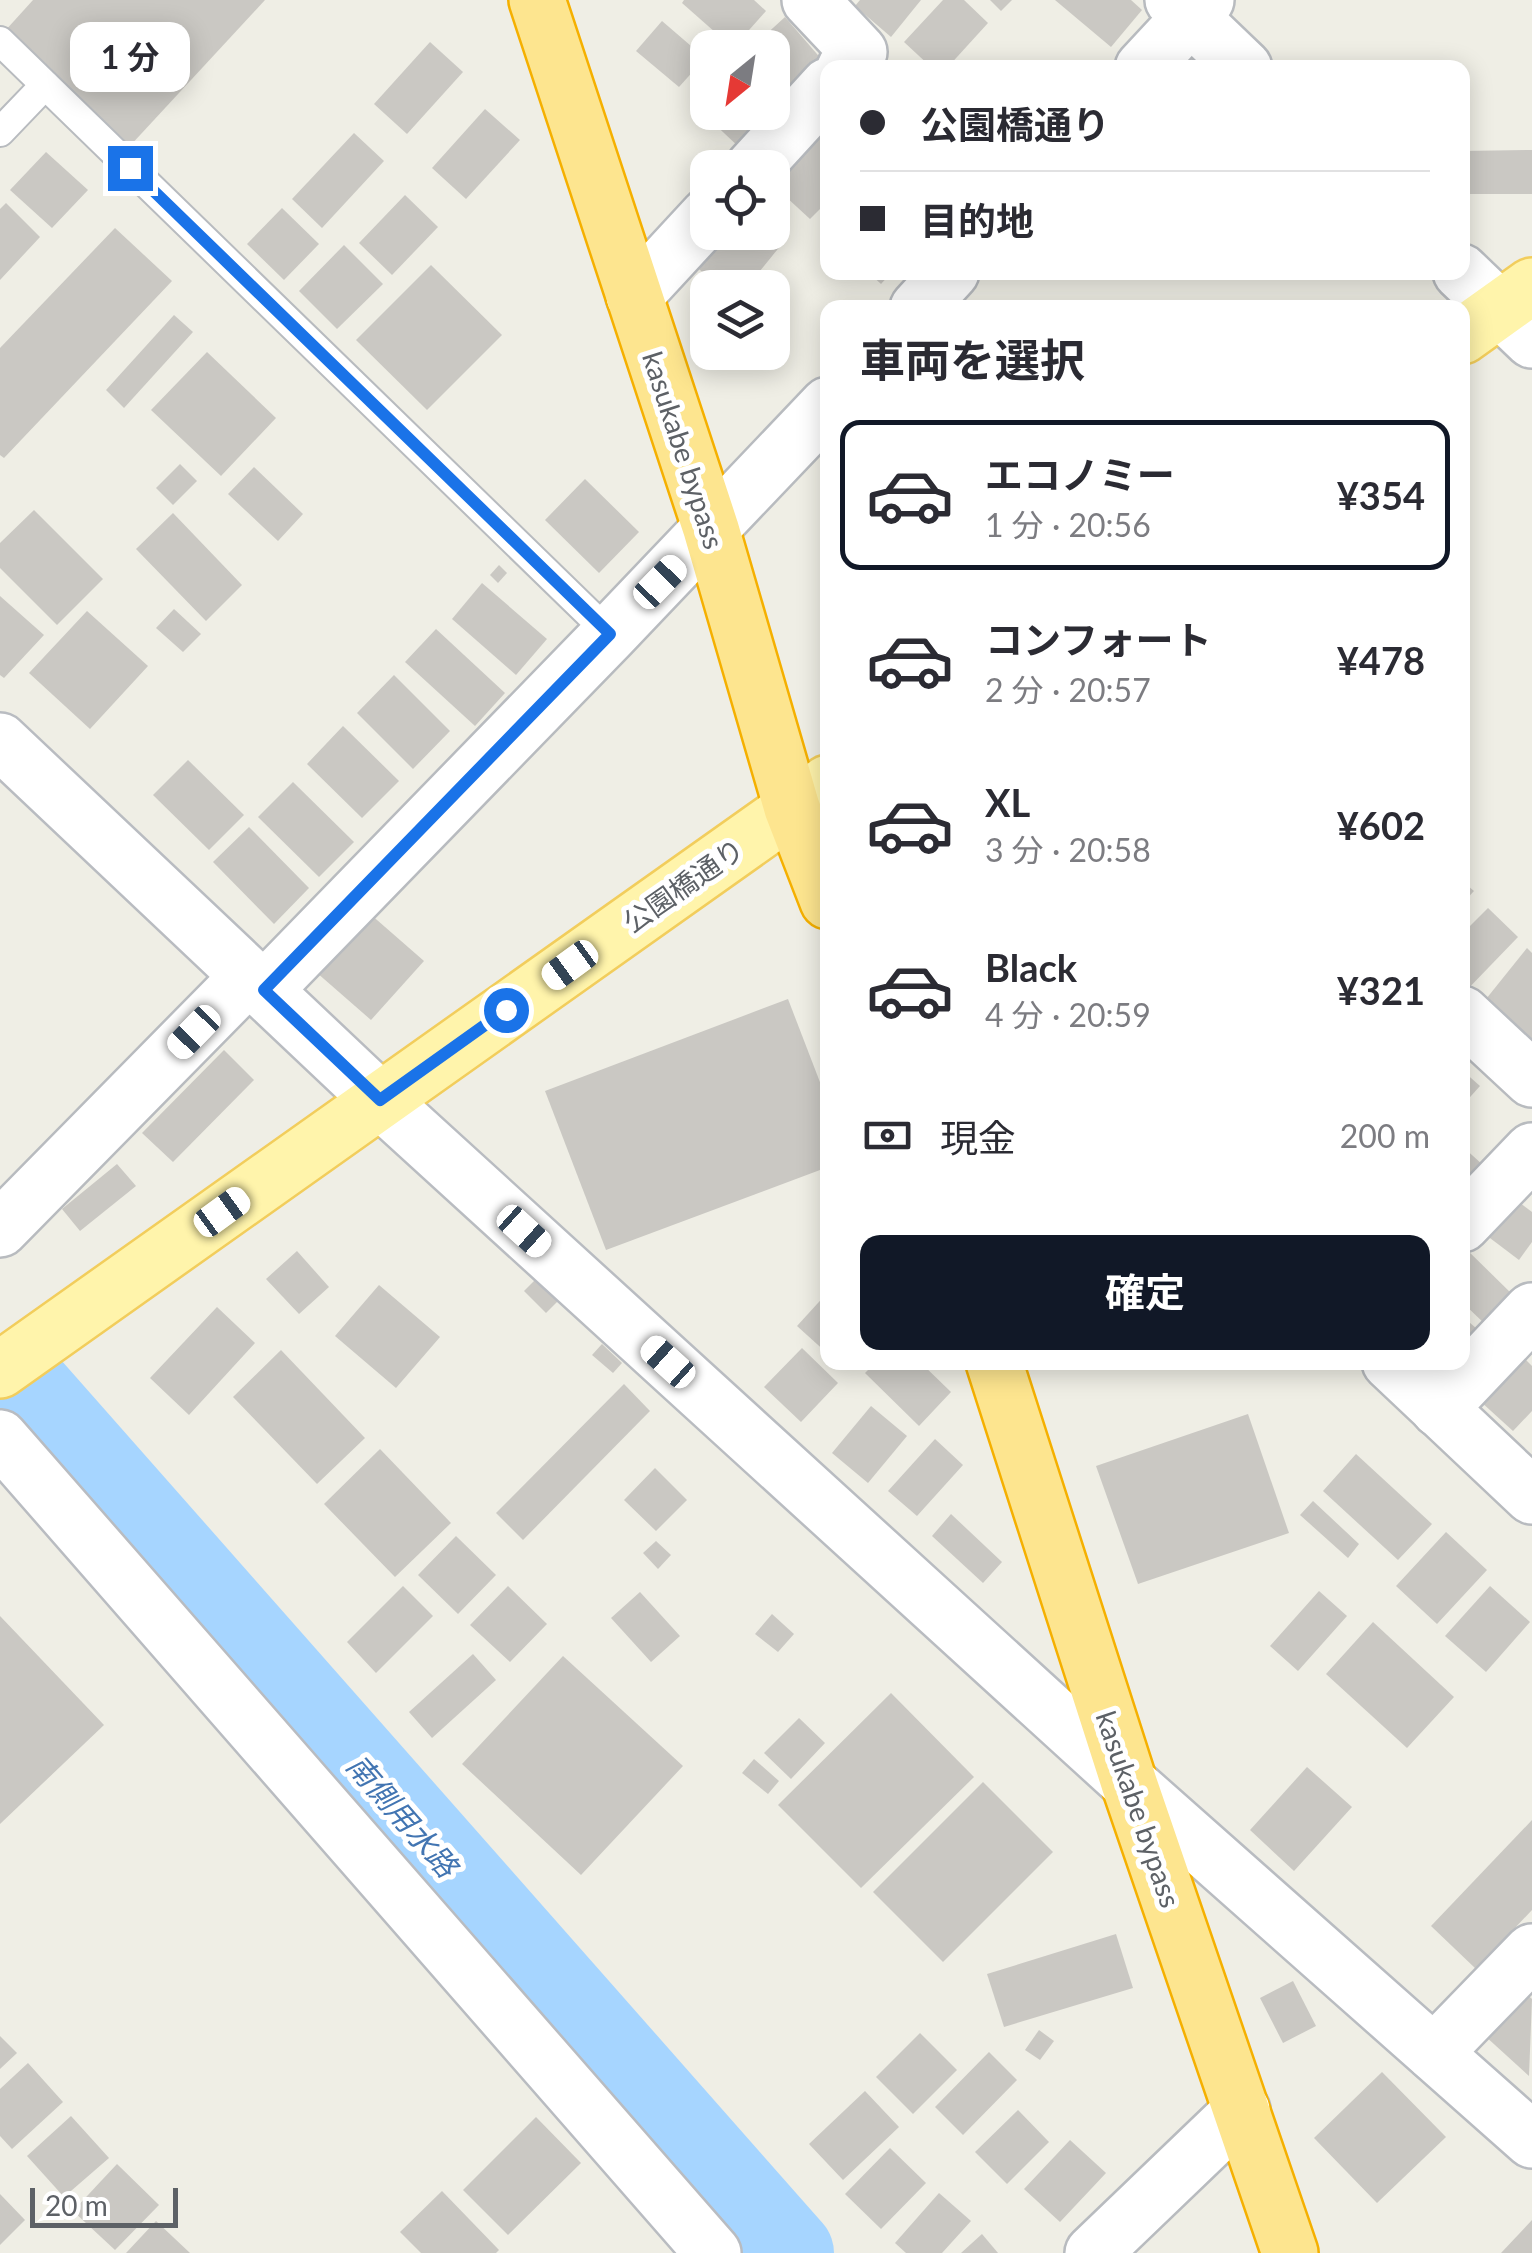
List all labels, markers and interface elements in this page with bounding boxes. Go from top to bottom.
callout: 1 分 [70,23,190,93]
north arrow [690,30,790,130]
map controls [690,30,790,370]
text: 1 分 [101,37,159,76]
text: 公園橋通り [920,101,1110,147]
route end [108,146,153,191]
button: locate [690,150,790,250]
text: 目的地 [920,197,1034,243]
button: layers [690,270,790,370]
text: 車両を選択 [860,333,1085,387]
street label: kasukabe bypass [636,347,732,553]
icon: car [865,450,955,540]
text: エコノミー [985,451,1175,497]
text: ¥354 [1337,472,1425,518]
text: 1 分 · 20:56 [985,505,1151,544]
car [628,550,692,614]
icon: car [865,615,955,705]
text: コンフォート [985,616,1212,662]
text: ¥478 [1337,637,1425,683]
text: 2 分 · 20:57 [985,670,1151,709]
text: XL [985,779,1030,825]
icon: car [865,780,955,870]
text: ¥602 [1337,802,1425,848]
text: 3 分 · 20:58 [985,830,1151,869]
street label: 公園橋通り [616,831,750,939]
car [537,935,603,995]
text: Black [985,944,1077,990]
icon: car [865,945,955,1035]
text: ¥321 [1337,967,1425,1013]
route start [484,988,529,1033]
text: 4 分 · 20:59 [985,995,1151,1034]
car [162,1000,226,1064]
icon: cash [860,1108,915,1163]
text: 現金 [940,1114,1016,1160]
text: 200 m [1340,1116,1430,1155]
car [189,1182,255,1242]
car [492,1200,556,1262]
button: 確定 [860,1235,1430,1350]
car [636,1331,700,1393]
street label: kasukabe bypass [1090,1706,1188,1912]
water label: 南側用水路 [340,1747,468,1886]
scale bar [30,2183,178,2228]
text: 20 m [45,2188,108,2222]

